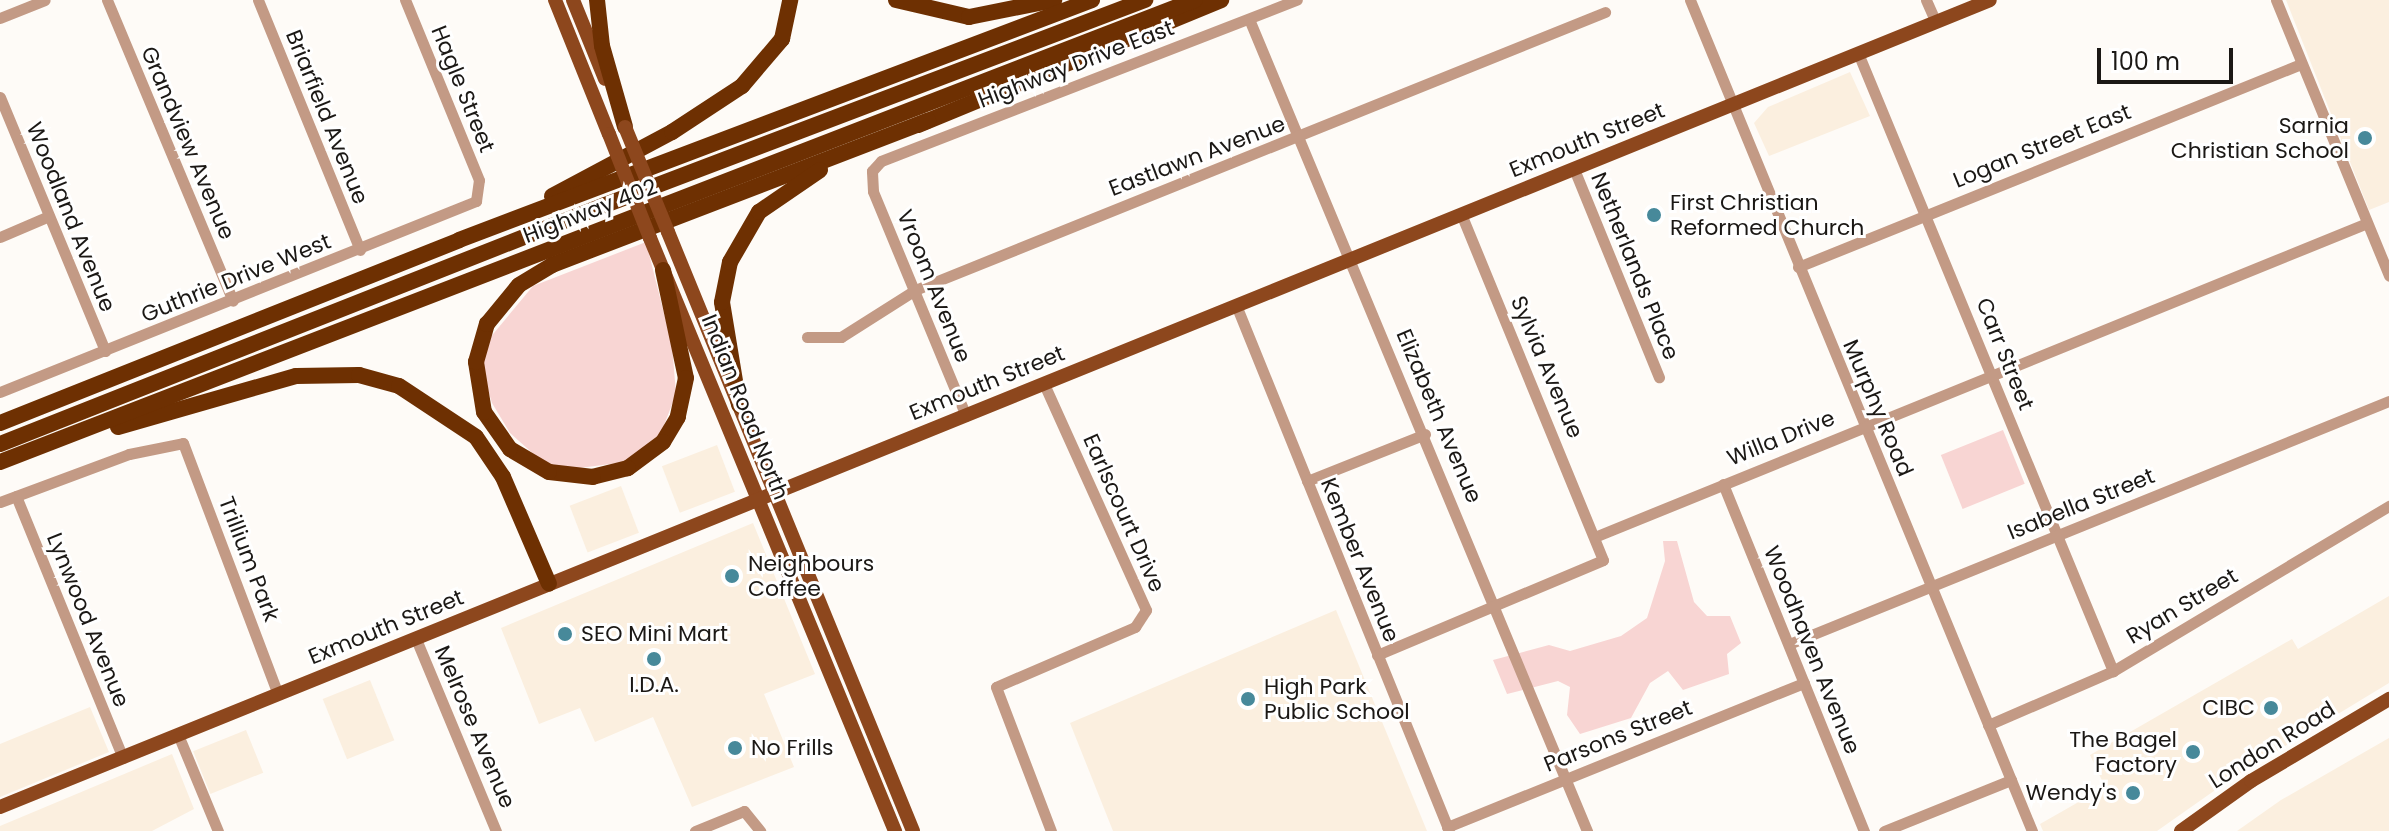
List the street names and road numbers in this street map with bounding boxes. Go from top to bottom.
street label: Highway Drive East [974,15,1178,113]
street label: Hagle Street [426,22,500,156]
street label: Briarfield Avenue [280,26,374,208]
street label: Grandview Avenue [135,43,241,243]
street label: Exmouth Street [1506,97,1668,183]
street label: Logan Street East [1949,98,2135,194]
street label: Eastlawn Avenue [1105,110,1289,202]
street label: Woodland Avenue [21,118,121,316]
street label: Netherlands Place [1585,168,1685,364]
street label: Highway 402 [519,173,661,249]
street label: Vroom Avenue [891,206,977,366]
street label: Guthrie Drive West [137,228,335,328]
street label: Sylvia Avenue [1505,292,1589,442]
street label: Carr Street [1971,294,2039,414]
street label: Indian Road North [696,310,794,504]
street label: Elizabeth Avenue [1390,325,1488,507]
street label: Murphy Road [1837,336,1919,480]
street label: Exmouth Street [906,340,1068,426]
street label: Willa Drive [1723,404,1839,472]
street label: Earlscourt Drive [1077,430,1171,596]
street label: Isabella Street [2004,462,2158,546]
street label: Kember Avenue [1315,474,1405,646]
street label: Trillium Park [213,493,285,625]
street label: Lynwood Avenue [41,529,135,711]
street label: Woodhaven Avenue [1758,542,1866,758]
street label: Ryan Street [2122,562,2242,650]
street label: Exmouth Street [305,584,467,670]
street label: Melrose Avenue [429,642,521,812]
street label: Parsons Street [1540,694,1696,778]
street label: London Road [2204,696,2340,794]

